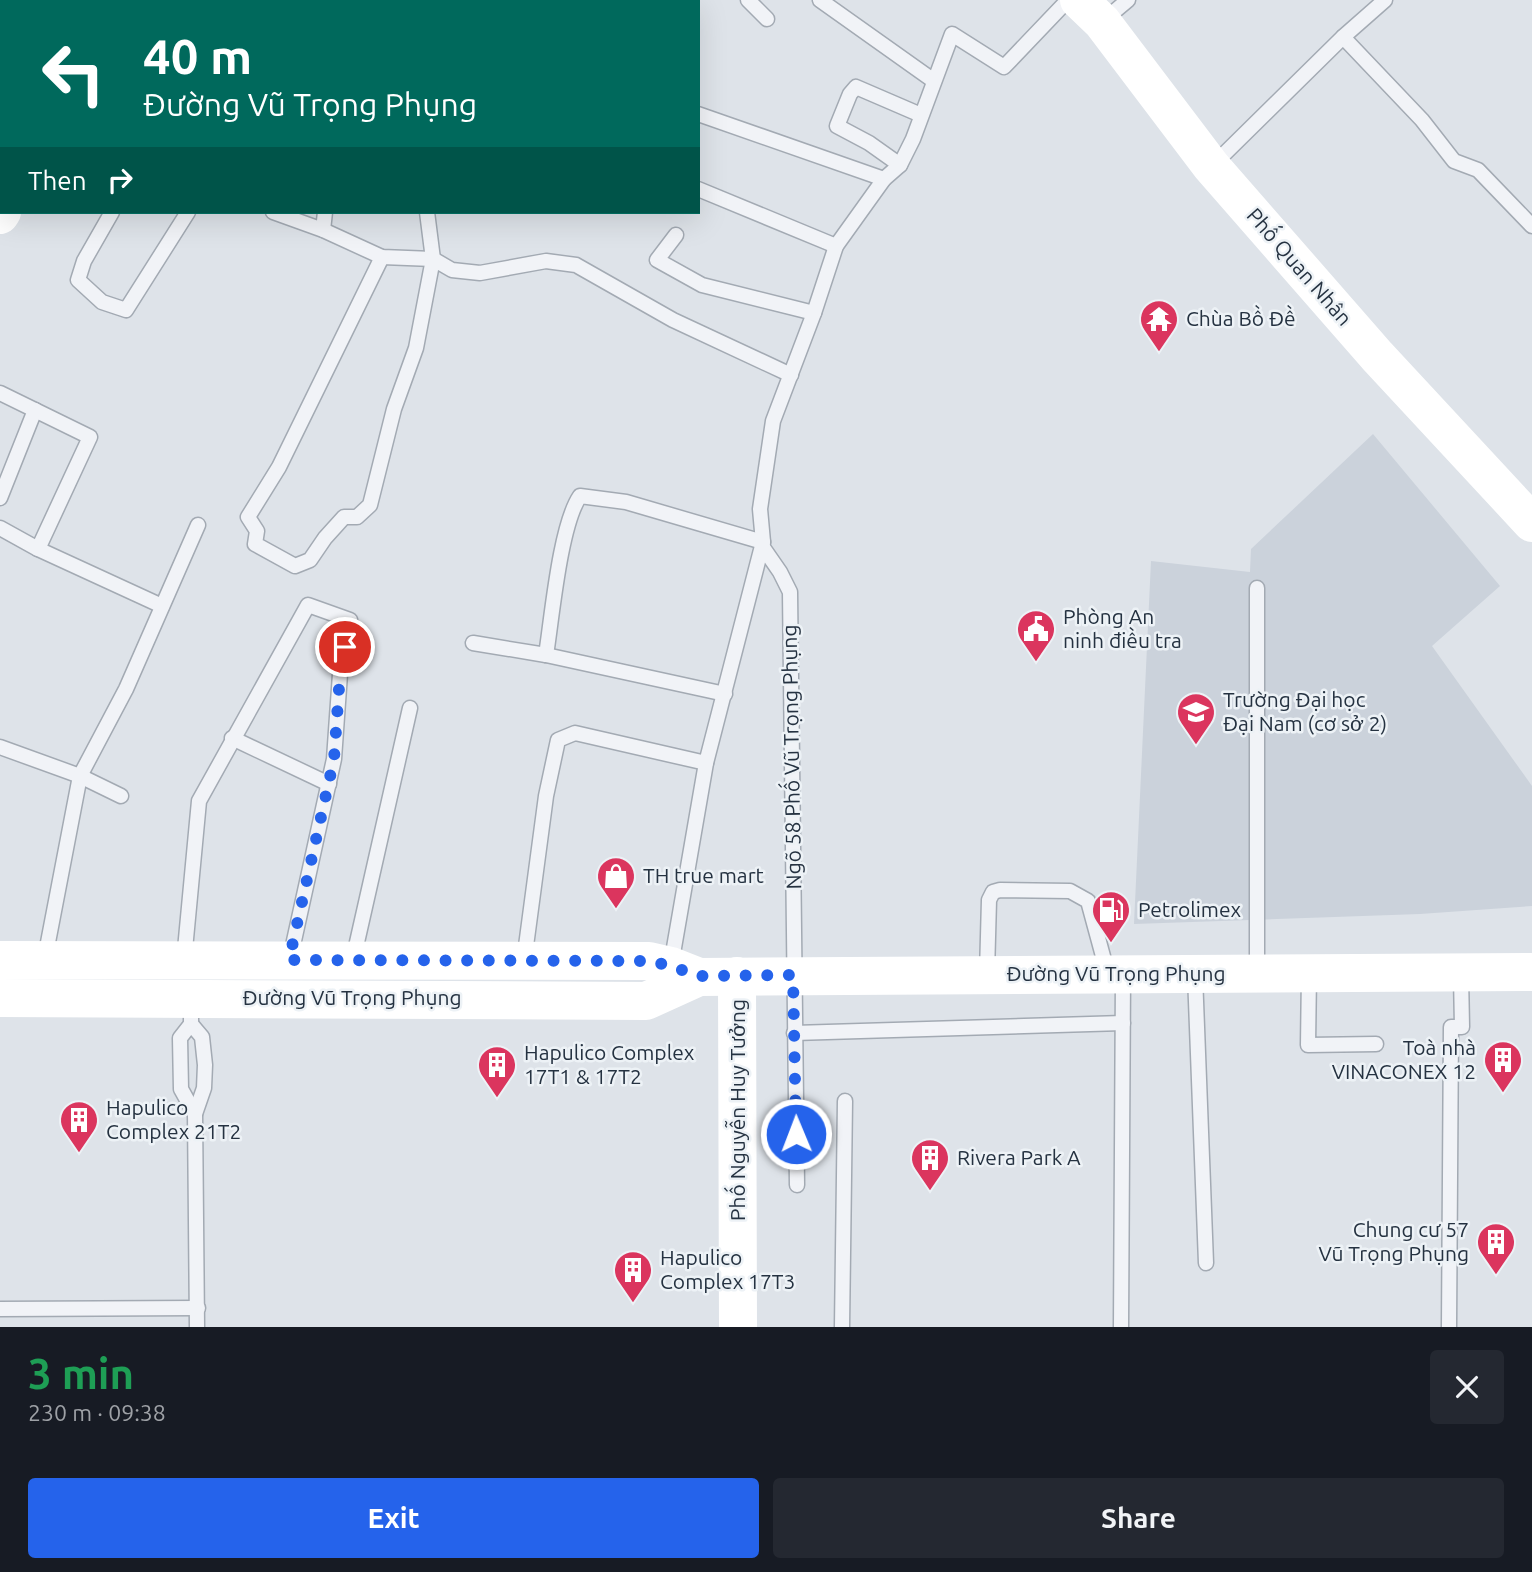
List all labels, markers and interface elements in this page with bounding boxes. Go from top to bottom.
icon: left [28,28,119,119]
text: 40 m [143,28,252,83]
text: Đường Vũ Trọng Phụng [143,86,477,122]
icon: right [101,161,139,199]
text: Then [28,166,87,195]
street label: Phố Quan Nhân [1242,201,1359,330]
temple icon: Chùa Bồ Đề [1138,298,1180,353]
place label: Chùa Bồ Đề [1186,304,1296,330]
place label: Phòng An ninh điều tra [1063,604,1182,652]
public building icon: Phòng An ninh điều tra [1015,608,1057,663]
pin [315,617,375,677]
street label: Ngõ 58 Phố Vũ Trọng Phụng [775,624,805,890]
icon: arrive [326,628,364,666]
place label: Trường Đại học Đại Nam (cơ sở 2) [1223,687,1387,735]
school or university icon: Trường Đại học Đại Nam (cơ sở 2) [1175,691,1217,746]
shop icon: TH true mart [595,855,637,910]
place label: TH true mart [643,863,764,887]
fuel station icon: Petrolimex [1090,889,1132,944]
place label: Petrolimex [1138,897,1242,921]
street label: Đường Vũ Trọng Phụng [1006,961,1226,985]
street label: Đường Vũ Trọng Phụng [242,985,462,1009]
street label: Phố Nguyễn Huy Tưởng [723,999,749,1221]
place label: Toà nhà VINACONEX 12 [1332,1035,1476,1083]
building icon: Toà nhà VINACONEX 12 [1482,1039,1524,1094]
place label: Hapulico Complex 17T1 & 17T2 [524,1040,695,1088]
building icon: Hapulico Complex 17T1 & 17T2 [476,1044,518,1099]
place label: Hapulico Complex 21T2 [106,1095,241,1143]
position arrow [759,1097,833,1171]
building icon: Hapulico Complex 21T2 [58,1099,100,1154]
building icon: Rivera Park A [909,1137,951,1192]
place label: Rivera Park A [957,1145,1081,1169]
place label: Chung cư 57 Vũ Trọng Phụng [1318,1217,1469,1265]
building icon: Chung cư 57 Vũ Trọng Phụng [1475,1221,1517,1276]
place label: Hapulico Complex 17T3 [660,1245,795,1293]
building icon: Hapulico Complex 17T3 [612,1249,654,1304]
text: 3 min [28,1350,134,1397]
button: close [1430,1350,1504,1424]
text: 230 m · 09:38 [28,1400,166,1425]
button: Exit [28,1478,759,1558]
button: Share [773,1478,1504,1558]

